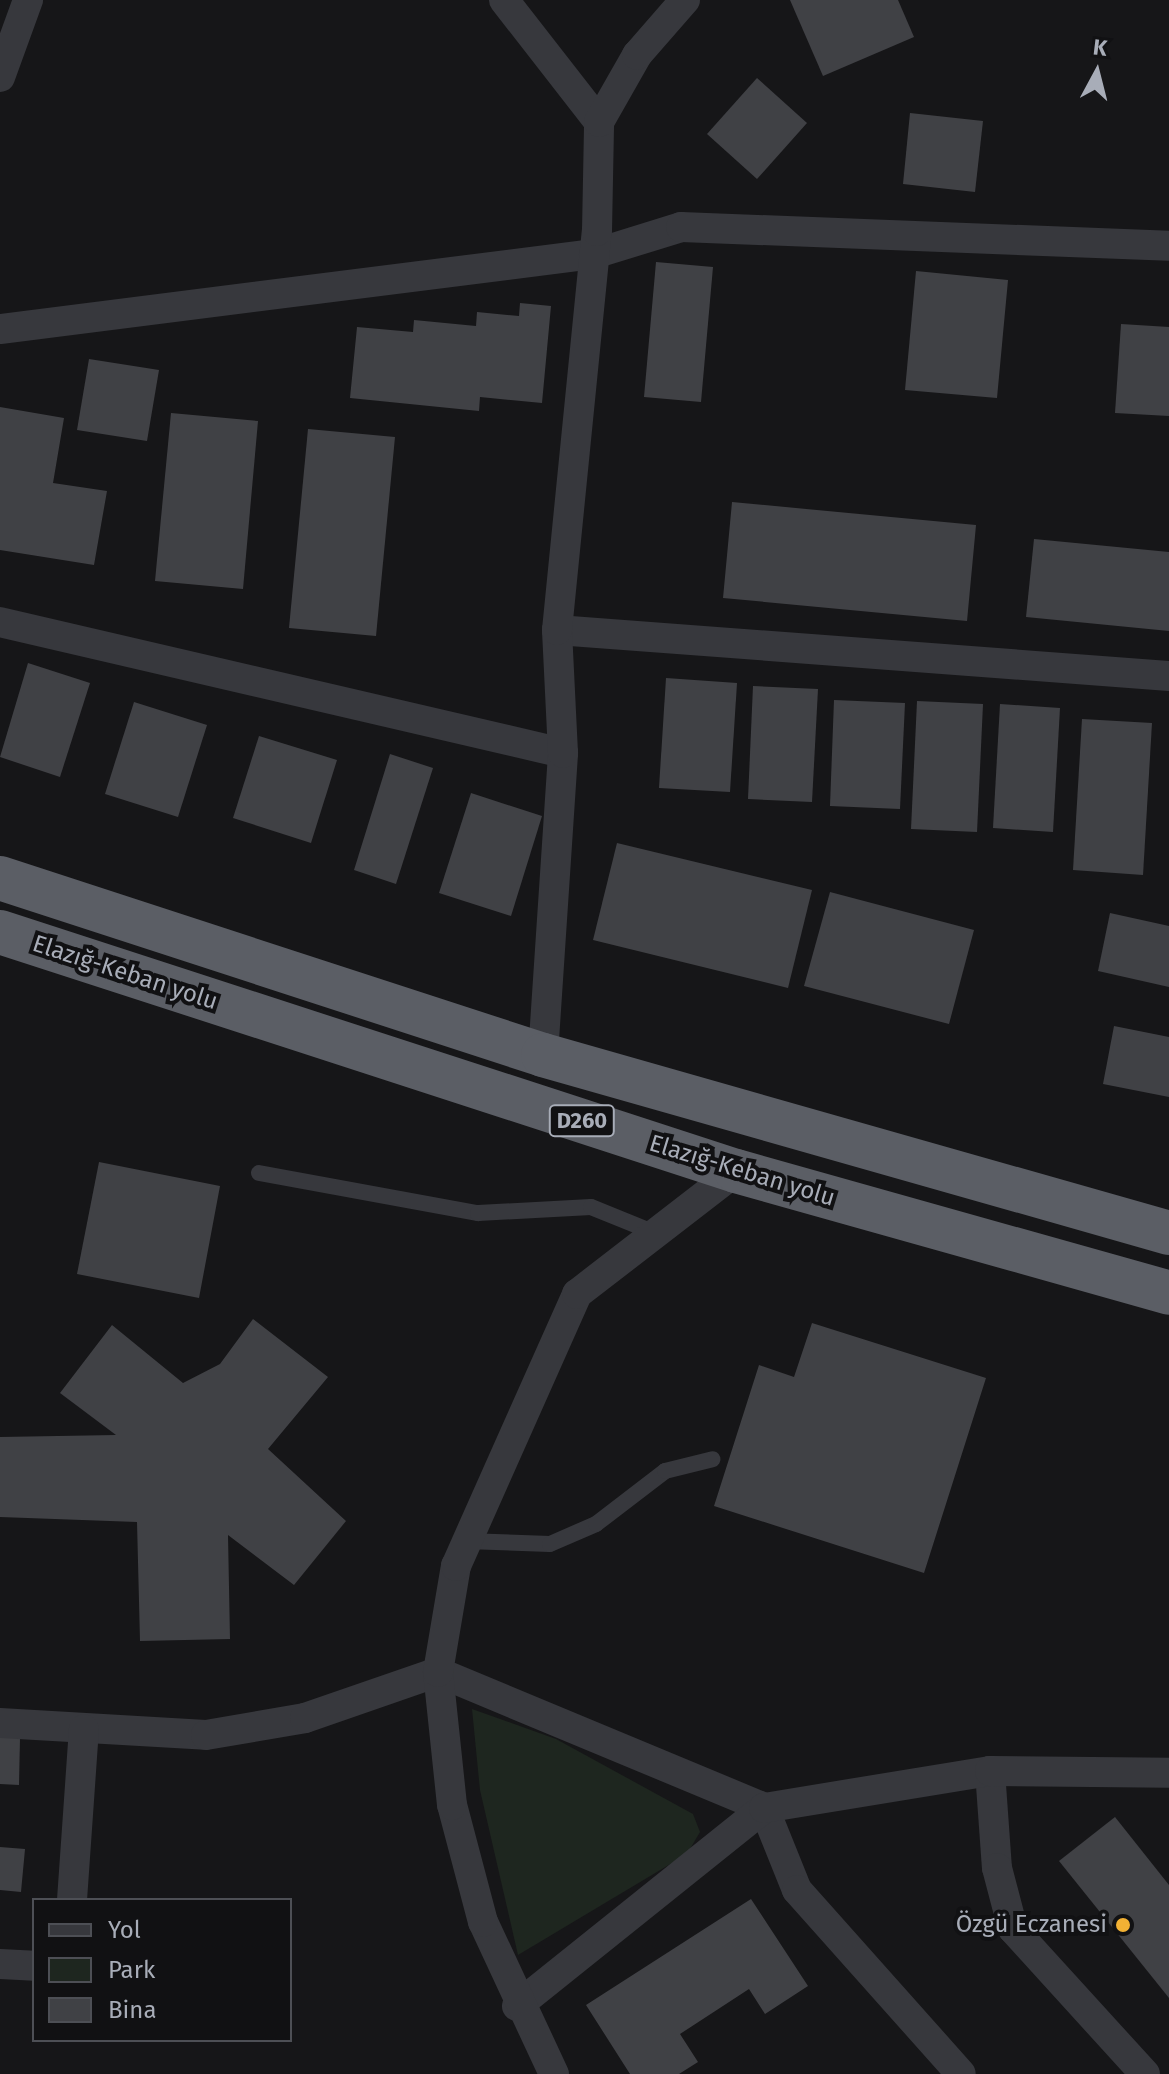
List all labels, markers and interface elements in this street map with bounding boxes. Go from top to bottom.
north arrow [1057,32,1137,112]
text: K [1091,33,1109,62]
street label: Elazığ-Keban yolu [29,929,221,1017]
road number: D260 [548,1103,616,1139]
street label: Elazığ-Keban yolu [646,1129,838,1213]
legend [32,1898,292,2042]
place label: Özgü Eczanesi [956,1911,1107,1939]
text: Yol [108,1916,141,1944]
marker: Özgü Eczanesi [1114,1916,1132,1934]
text: Park [108,1956,155,1984]
text: Bina [108,1996,156,2024]

